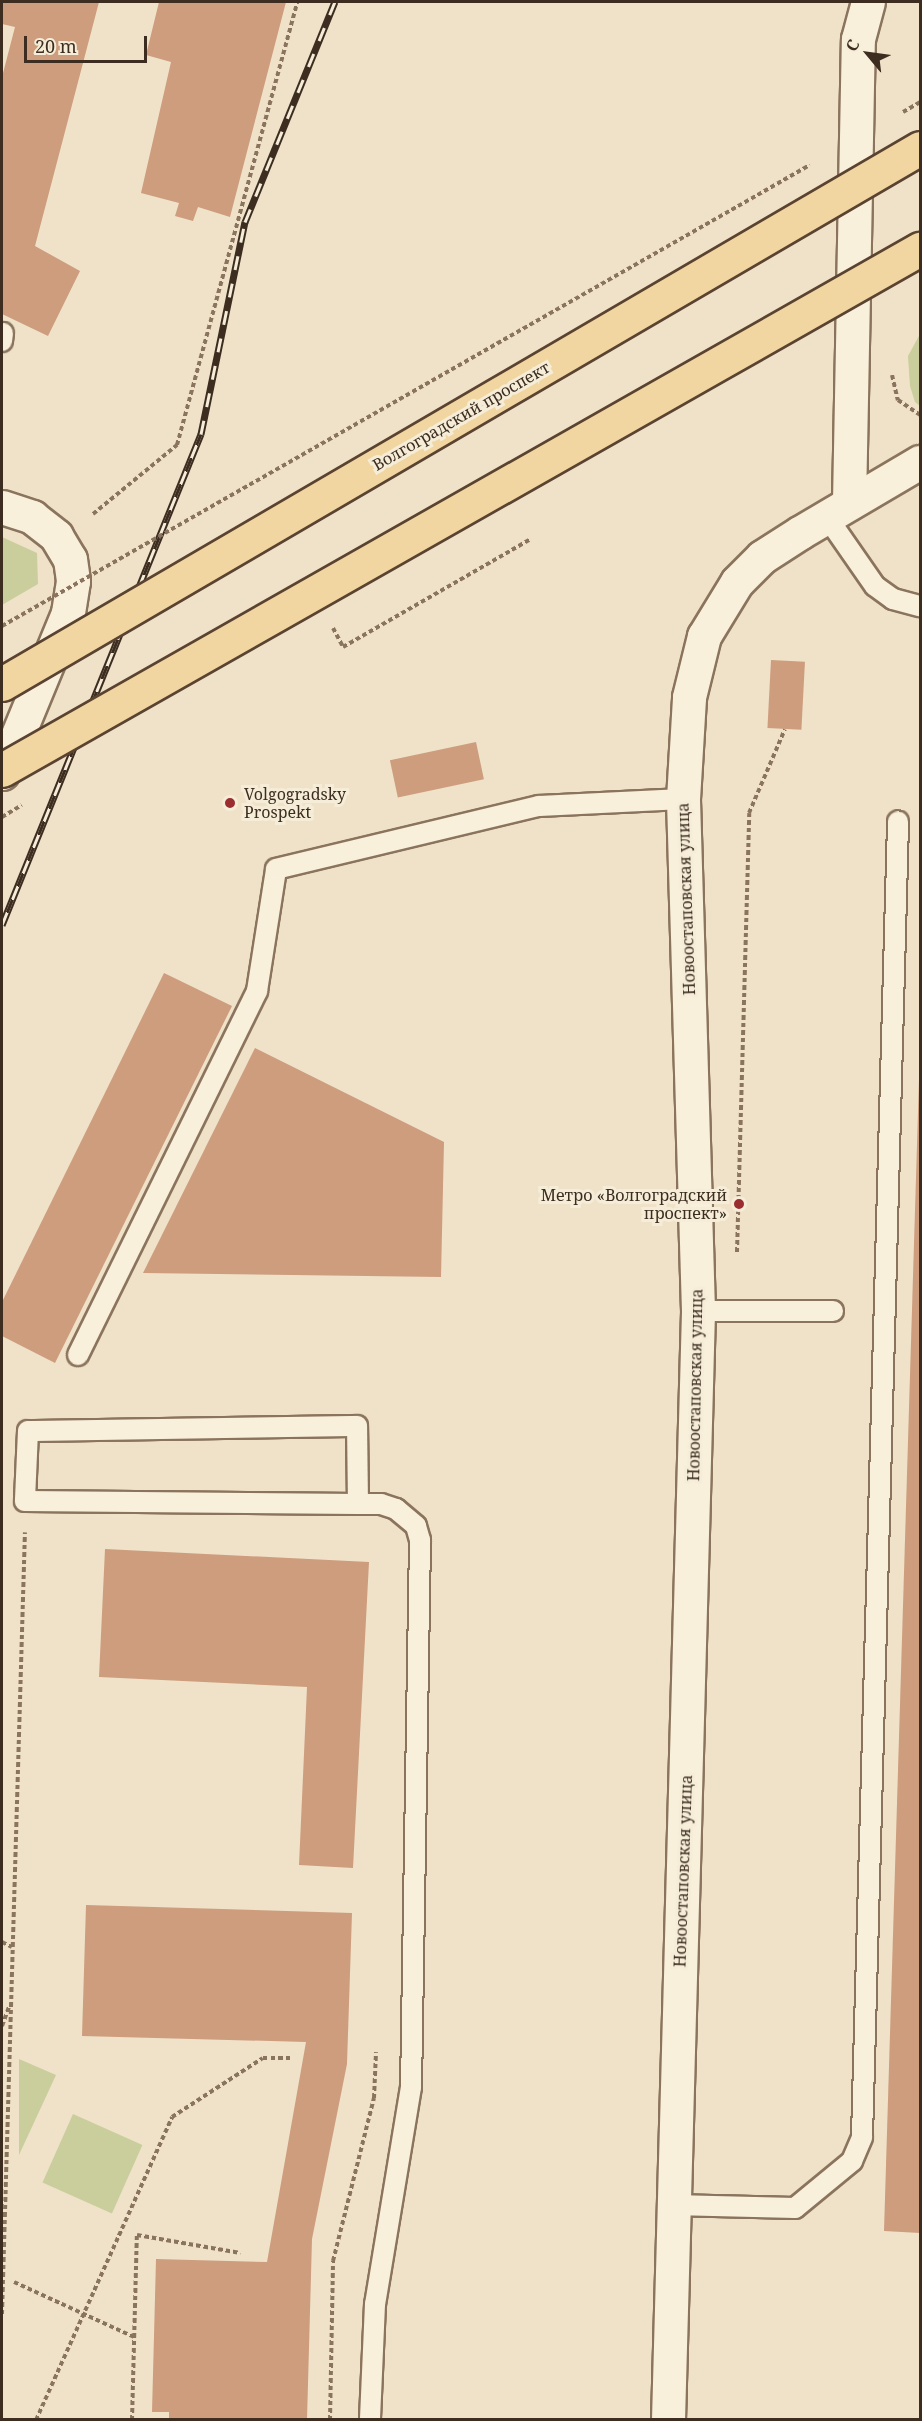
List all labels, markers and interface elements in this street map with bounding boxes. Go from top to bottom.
scale bar [27,24,150,62]
north arrow [838,24,898,84]
text: 20 m [35,34,77,58]
text: С [840,35,864,55]
street label: Волгоградский проспект [369,357,553,475]
place label: Volgogradsky Prospekt [244,784,346,822]
marker: Volgogradsky Prospekt [221,794,239,812]
street label: Новоостаповская улица [673,802,699,996]
place label: Метро «Волгоградский проспект» [541,1185,727,1223]
marker: Метро «Волгоградский проспект» [732,1197,746,1211]
street label: Новоостаповская улица [684,1289,706,1481]
street label: Новоостаповская улица [670,1774,696,1968]

